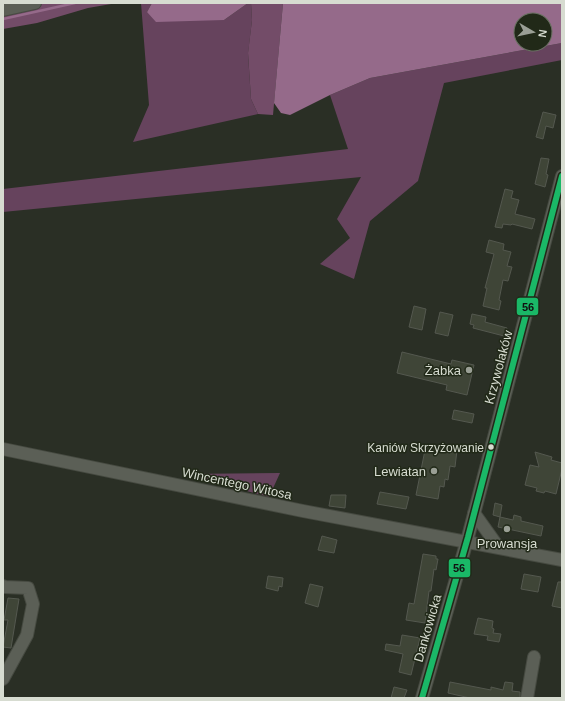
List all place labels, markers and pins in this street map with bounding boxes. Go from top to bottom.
place label: Żabka [425,363,462,378]
marker: Żabka [464,365,474,375]
place label: Kaniów Skrzyżowanie [367,441,484,455]
marker: Kaniów Skrzyżowanie [486,442,496,452]
place label: Lewiatan [374,464,426,479]
marker: Lewiatan [429,466,439,476]
marker: Prowansja [502,524,512,534]
place label: Prowansja [477,536,538,551]

